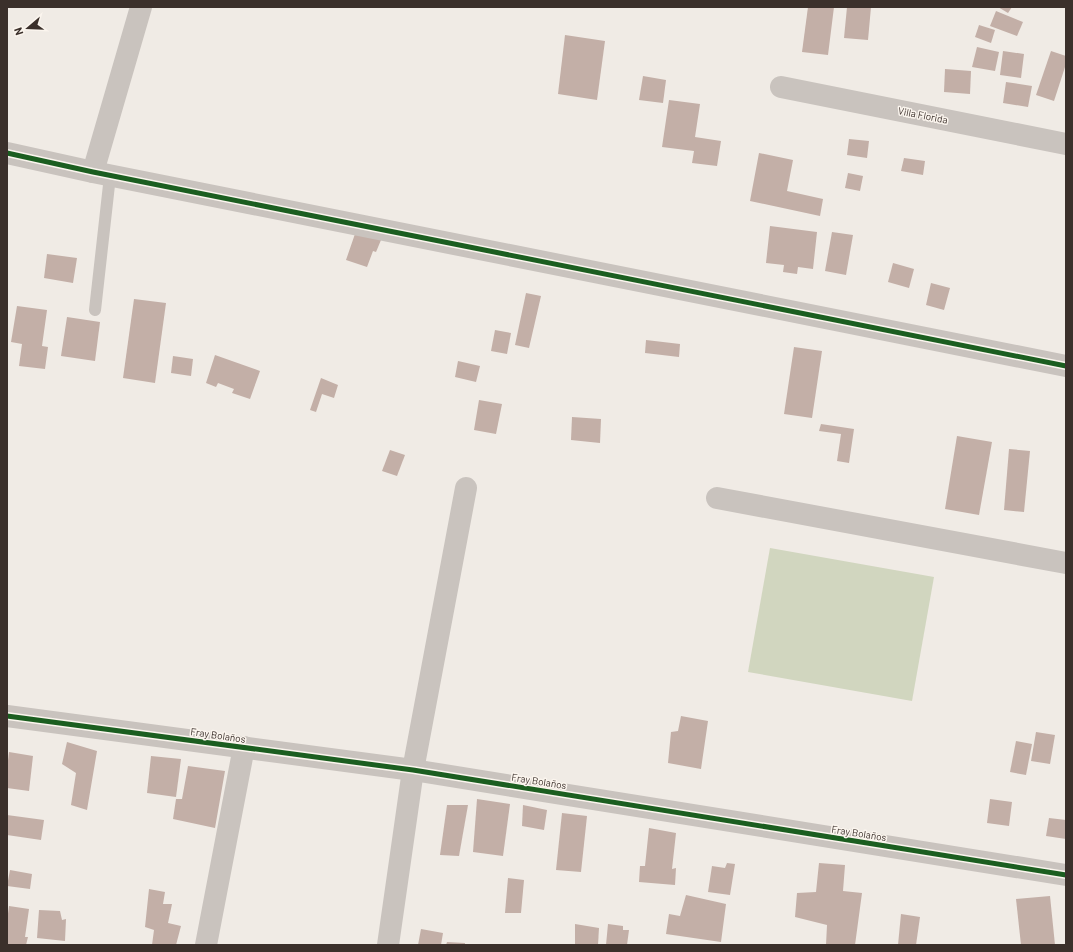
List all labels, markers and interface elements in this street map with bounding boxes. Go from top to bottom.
north arrow [8,8,48,48]
text: N [11,26,25,37]
street label: Villa Florida [897,104,949,126]
street label: Fray Bolaños [190,725,247,745]
street label: Fray Bolaños [511,771,568,791]
street label: Fray Bolaños [831,823,888,843]

